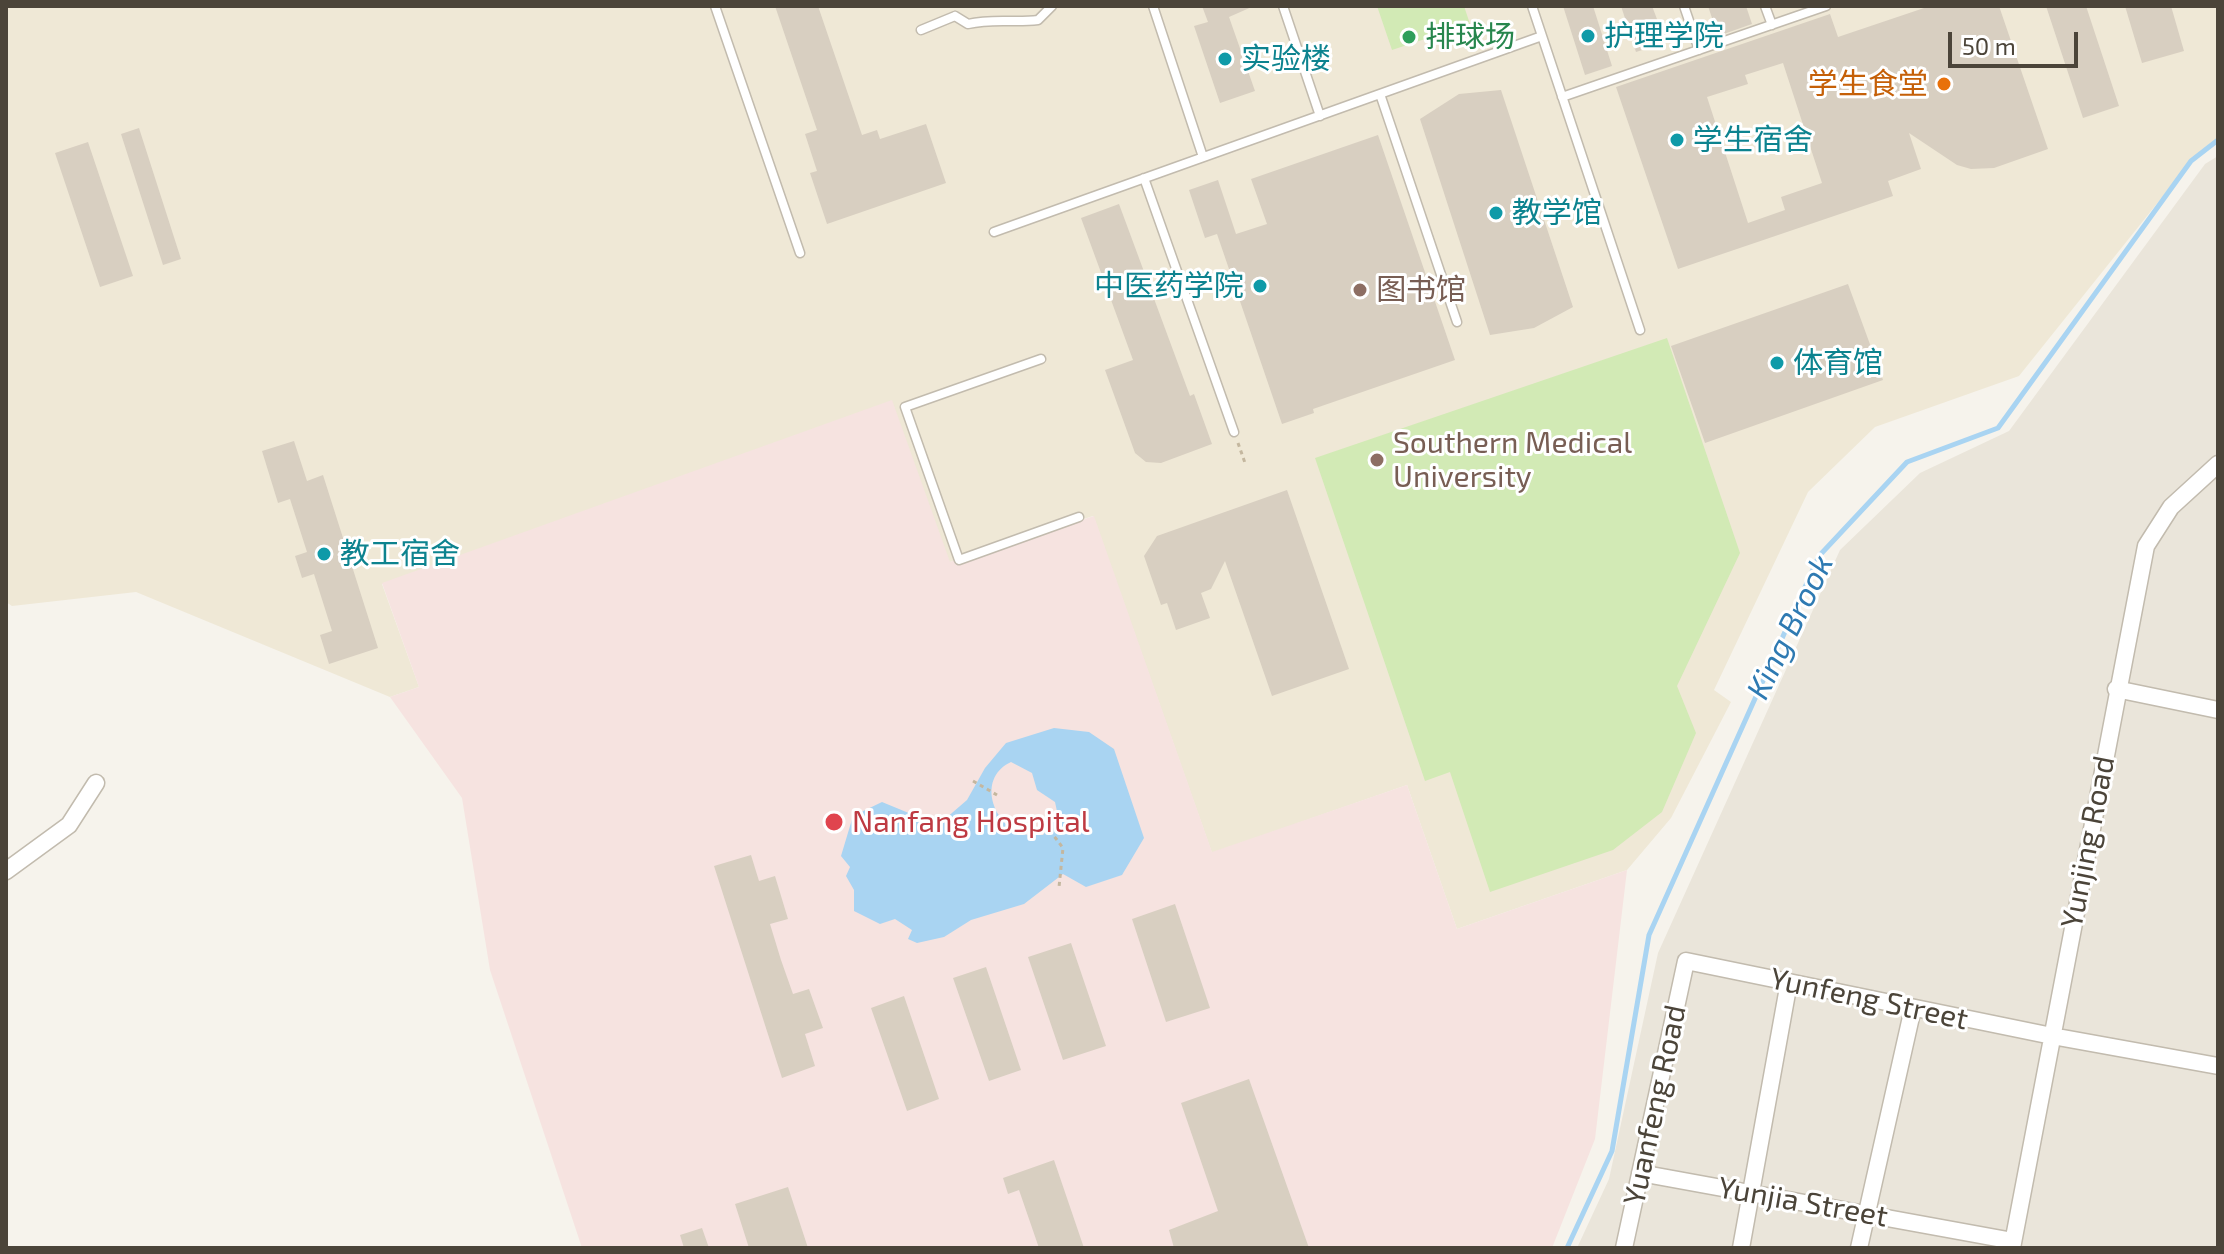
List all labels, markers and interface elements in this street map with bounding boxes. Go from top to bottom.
scale bar [1952,16,2082,66]
place label: 护理学院 [1604,18,1724,54]
place label: 排球场 [1425,19,1515,55]
marker: 护理学院 [1579,27,1597,45]
marker: 排球场 [1400,28,1418,46]
text: 50 m [1962,31,2016,60]
place label: 实验楼 [1241,41,1331,77]
marker: 实验楼 [1216,50,1234,68]
place label: 学生食堂 [1808,66,1928,102]
marker: 学生食堂 [1935,75,1953,93]
place label: 学生宿舍 [1693,122,1813,158]
marker: 学生宿舍 [1668,131,1686,149]
place label: 教学馆 [1512,195,1602,231]
marker: 教学馆 [1487,204,1505,222]
place label: 中医药学院 [1094,268,1244,304]
place label: 图书馆 [1376,272,1466,308]
marker: 中医药学院 [1251,277,1269,295]
marker: 图书馆 [1351,281,1369,299]
place label: 体育馆 [1793,345,1883,381]
marker: 体育馆 [1768,354,1786,372]
place label: Southern Medical University [1393,425,1632,496]
marker: Southern Medical University [1368,451,1386,469]
place label: 教工宿舍 [340,536,460,572]
marker: 教工宿舍 [315,545,333,563]
water label: King Brook [1739,549,1841,705]
street label: Yunjing Road [2054,753,2122,931]
place label: Nanfang Hospital [852,804,1090,840]
marker: Nanfang Hospital [823,811,845,833]
street label: Yunfeng Street [1767,960,1971,1038]
street label: Yuanfeng Road [1616,1002,1694,1208]
street label: Yunjia Street [1715,1169,1891,1235]

